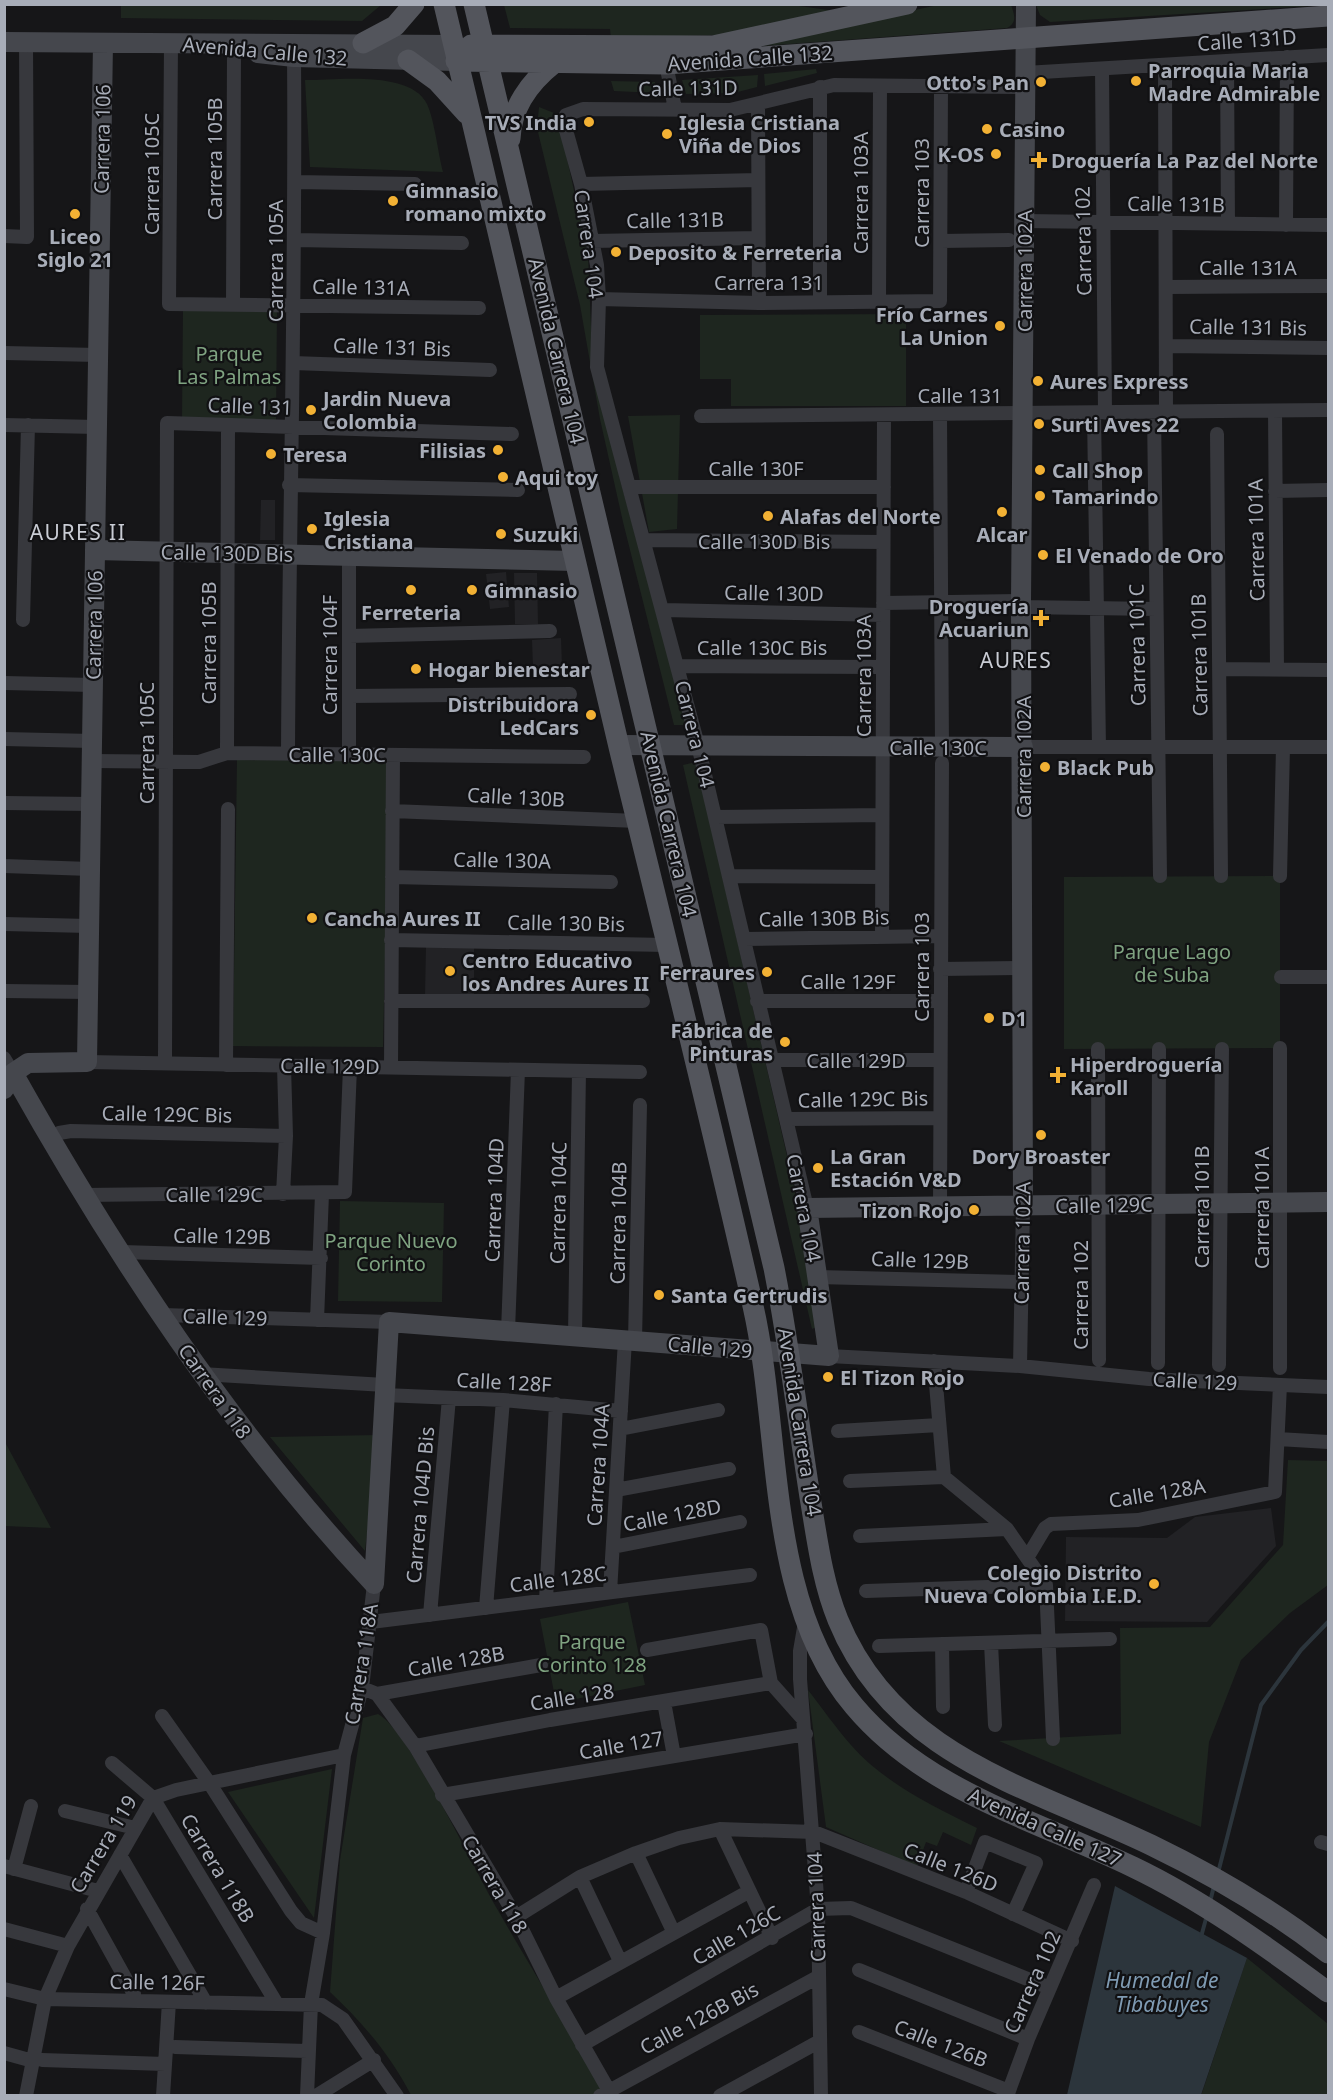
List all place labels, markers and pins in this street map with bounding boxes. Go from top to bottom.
place label: Parroquia Maria Madre Admirable [1148,57,1320,107]
place label: Otto's Pan [926,69,1029,96]
marker: Parroquia Maria Madre Admirable [1129,74,1143,88]
marker: Otto's Pan [1034,75,1048,89]
place label: TVS India [485,109,577,136]
place label: Iglesia Cristiana Viña de Dios [679,109,840,159]
marker: TVS India [582,115,596,129]
place label: Casino [999,116,1065,143]
marker: Casino [980,122,994,136]
marker: Iglesia Cristiana Viña de Dios [660,127,674,141]
place label: K-OS [937,141,984,168]
marker: K-OS [989,147,1003,161]
place label: Droguería La Paz del Norte [1051,147,1318,174]
marker: Droguería La Paz del Norte [1032,153,1046,167]
place label: Gimnasio romano mixto [405,177,546,227]
marker: Gimnasio romano mixto [386,194,400,208]
marker: Liceo Siglo 21 [68,207,82,221]
place label: Liceo Siglo 21 [37,223,113,273]
place label: Deposito & Ferreteria [628,239,842,266]
marker: Deposito & Ferreteria [609,245,623,259]
place label: Frío Carnes La Union [876,301,988,351]
marker: Frío Carnes La Union [993,319,1007,333]
place label: Aures Express [1050,368,1189,395]
marker: Aures Express [1031,374,1045,388]
place label: Jardin Nueva Colombia [321,385,451,435]
marker: Jardin Nueva Colombia [304,403,318,417]
place label: Surti Aves 22 [1051,411,1179,438]
marker: Surti Aves 22 [1032,417,1046,431]
place label: Filisias [419,437,486,464]
place label: Teresa [283,441,348,468]
marker: Filisias [491,443,505,457]
marker: Teresa [264,447,278,461]
place label: Call Shop [1052,457,1143,484]
marker: Call Shop [1033,463,1047,477]
place label: Aqui toy [515,464,598,491]
marker: Aqui toy [496,470,510,484]
place label: Tamarindo [1052,483,1158,510]
marker: Tamarindo [1033,489,1047,503]
place label: Alafas del Norte [780,503,941,530]
place label: Iglesia Cristiana [324,505,413,555]
marker: Alcar [995,505,1009,519]
marker: Alafas del Norte [761,509,775,523]
place label: Suzuki [513,521,578,548]
place label: Alcar [976,521,1028,548]
marker: Iglesia Cristiana [305,522,319,536]
marker: Suzuki [494,527,508,541]
place label: El Venado de Oro [1055,542,1224,569]
marker: El Venado de Oro [1036,548,1050,562]
place label: Gimnasio [484,577,577,604]
marker: Ferreteria [404,583,418,597]
marker: Gimnasio [465,583,479,597]
place label: Droguería Acuariun [929,593,1029,643]
place label: Ferreteria [361,599,461,626]
marker: Droguería Acuariun [1034,611,1048,625]
place label: Hogar bienestar [428,656,590,683]
marker: Hogar bienestar [409,662,423,676]
place label: Distribuidora LedCars [447,691,579,741]
marker: Distribuidora LedCars [584,708,598,722]
place label: Black Pub [1057,754,1154,781]
marker: Black Pub [1038,760,1052,774]
place label: Cancha Aures II [324,905,481,932]
marker: Cancha Aures II [305,911,319,925]
place label: Centro Educativo los Andres Aures II [462,947,649,997]
place label: Ferraures [659,959,755,986]
marker: Centro Educativo los Andres Aures II [443,964,457,978]
marker: Ferraures [760,965,774,979]
place label: D1 [1001,1005,1027,1032]
marker: D1 [982,1011,996,1025]
place label: Fábrica de Pinturas [670,1017,773,1067]
marker: Fábrica de Pinturas [778,1035,792,1049]
place label: Hiperdroguería Karoll [1070,1051,1223,1101]
marker: Hiperdroguería Karoll [1051,1068,1065,1082]
marker: Dory Broaster [1034,1128,1048,1142]
place label: La Gran Estación V&D [830,1143,962,1193]
place label: Dory Broaster [972,1143,1110,1170]
marker: La Gran Estación V&D [811,1161,825,1175]
place label: Tizon Rojo [860,1197,962,1224]
marker: Tizon Rojo [967,1203,981,1217]
place label: Santa Gertrudis [671,1282,828,1309]
marker: Santa Gertrudis [652,1288,666,1302]
place label: El Tizon Rojo [840,1364,965,1391]
marker: El Tizon Rojo [821,1370,835,1384]
place label: Colegio Distrito Nueva Colombia I.E.D. [924,1559,1142,1609]
marker: Colegio Distrito Nueva Colombia I.E.D. [1147,1577,1161,1591]

